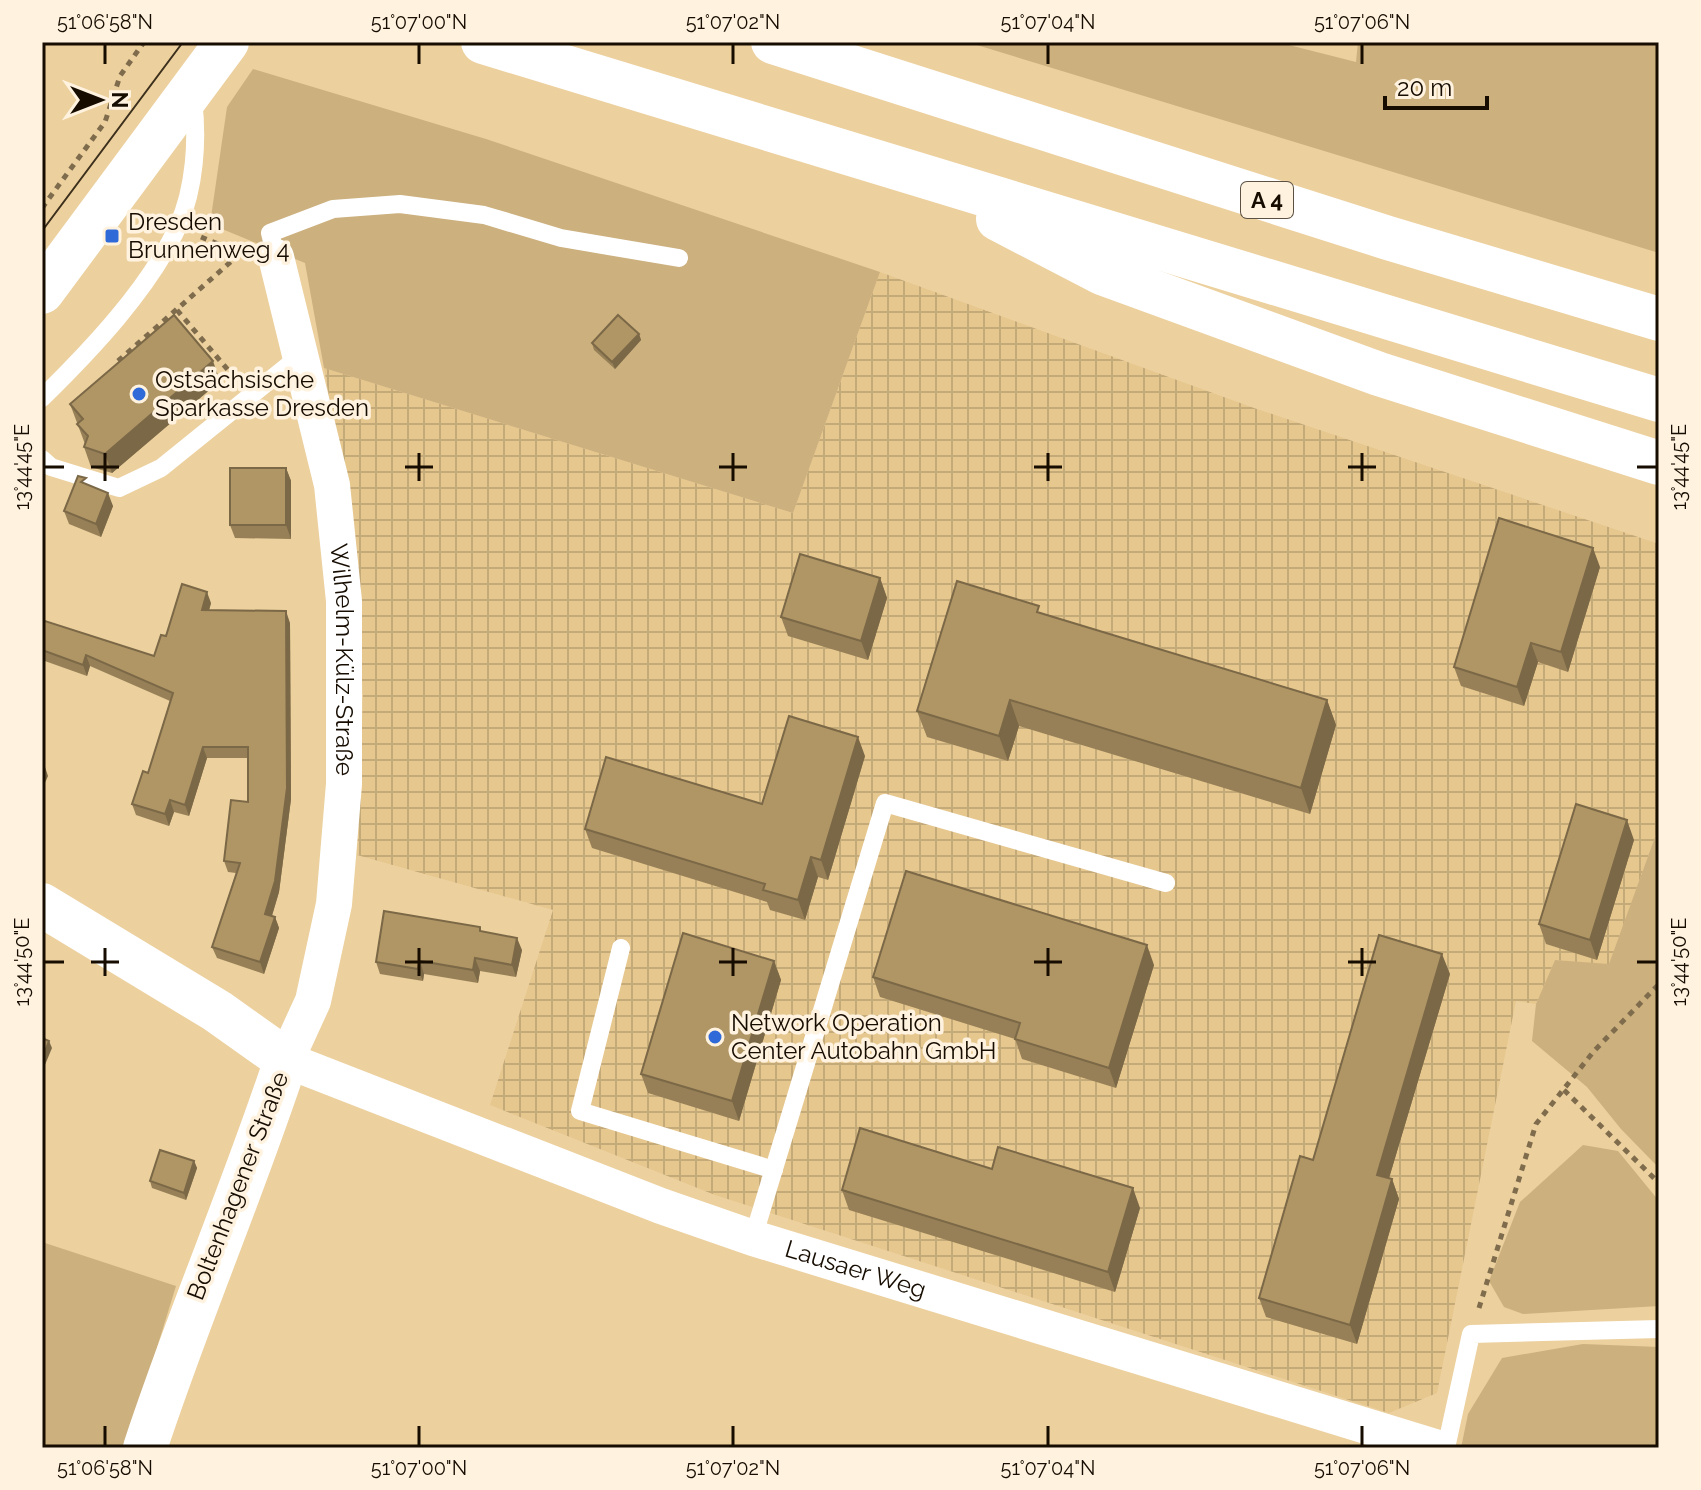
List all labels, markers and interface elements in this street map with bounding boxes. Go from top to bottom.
text: 51°06'58"N [57,10,153,34]
text: 51°07'00"N [371,10,467,34]
text: 51°07'02"N [686,10,780,34]
text: 51°07'04"N [1001,10,1095,34]
text: 51°07'06"N [1314,10,1410,34]
north arrow [60,60,140,140]
scale bar [1385,60,1487,110]
text: 20 m [1397,73,1452,102]
text: N [107,92,133,108]
road number: A 4 [1241,182,1293,218]
place label: Dresden Brunnenweg 4 [128,207,290,264]
marker: Dresden Brunnenweg 4 [103,227,121,245]
place label: Ostsächsische Sparkasse Dresden [155,365,369,422]
marker: Ostsächsische Sparkasse Dresden [130,385,148,403]
text: 13°44'45"E [10,424,34,510]
text: 13°44'45"E [1667,424,1691,510]
street label: Wilhelm-Külz-Straße [324,542,359,776]
text: 13°44'50"E [10,918,34,1006]
text: 13°44'50"E [1667,918,1691,1006]
place label: Network Operation Center Autobahn GmbH [731,1008,996,1065]
marker: Network Operation Center Autobahn GmbH [706,1028,724,1046]
street label: Boltenhagener Straße [181,1068,294,1304]
street label: Lausaer Weg [782,1234,930,1304]
text: 51°06'58"N [57,1456,153,1480]
text: 51°07'00"N [371,1456,467,1480]
text: 51°07'02"N [686,1456,780,1480]
text: 51°07'04"N [1001,1456,1095,1480]
text: 51°07'06"N [1314,1456,1410,1480]

